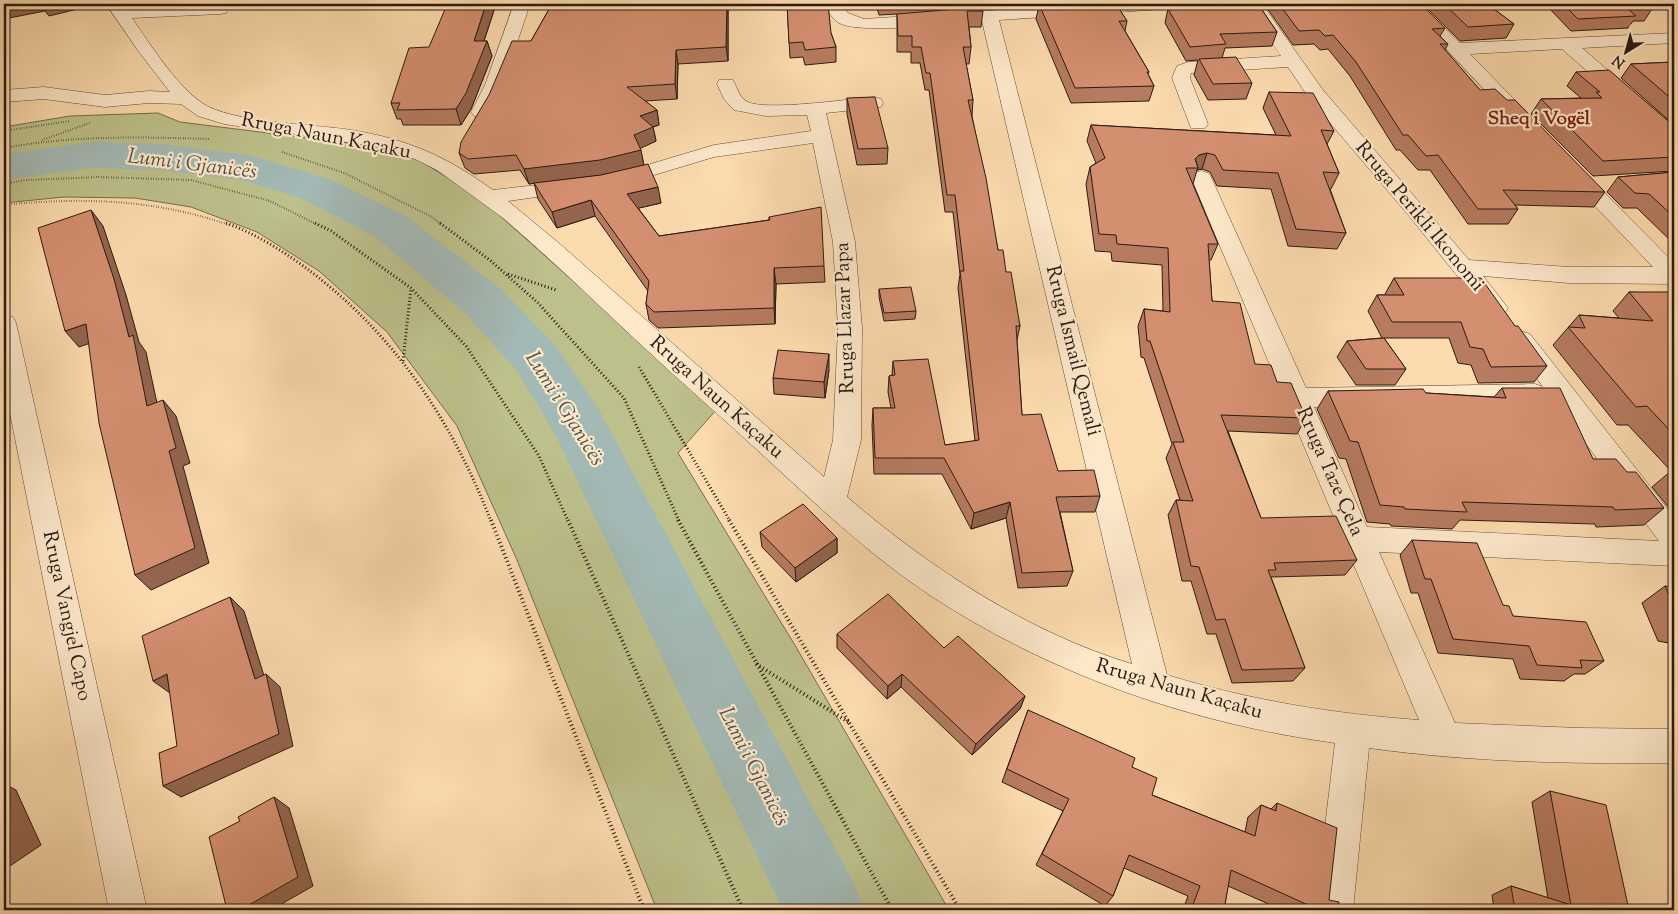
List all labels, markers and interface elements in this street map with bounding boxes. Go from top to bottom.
north arrow [1600,28,1650,78]
text: N [1609,49,1630,72]
street label: Rruga Naun Kaçaku [239,106,414,168]
district label: Sheq i Vogël [1488,106,1591,133]
street label: Rruga Perikli Ikonomi [1347,135,1491,299]
water label: Lumi i Gjanicës [126,142,258,188]
street label: Rruga Llazar Papa [829,242,863,394]
street label: Rruga Ismail Qemali [1037,263,1107,440]
street label: Rruga Naun Kaçaku [642,330,790,467]
water label: Lumi i Gjanicës [517,346,611,472]
street label: Rruga Taze Çela [1288,403,1370,541]
street label: Rruga Vangjel Capo [34,528,98,704]
street label: Rruga Naun Kaçaku [1092,652,1266,728]
water label: Lumi i Gjanicës [710,702,796,832]

